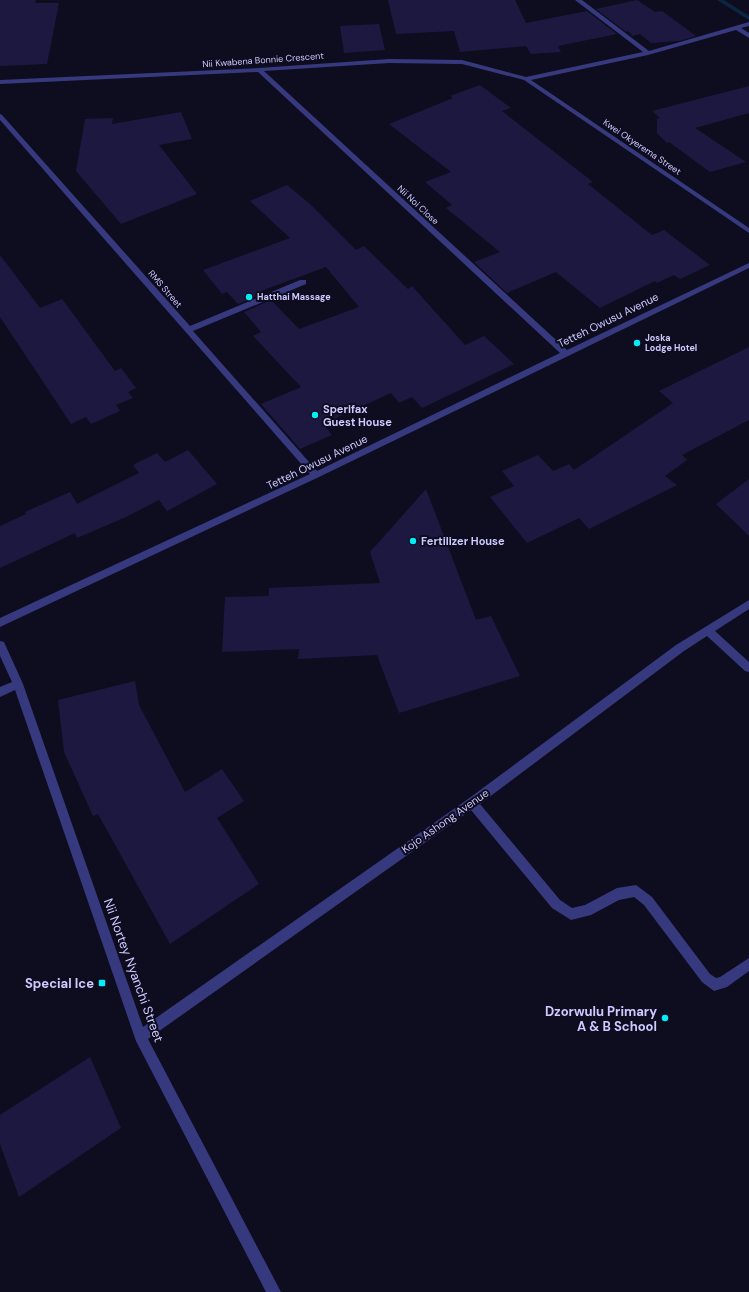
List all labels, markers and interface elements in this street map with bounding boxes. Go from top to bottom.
street label: Nii Kwabena Bonnie Crescent [202,50,325,70]
street label: Kwei Okyerema Street [601,116,684,178]
street label: Nii Noi Close [395,183,441,227]
street label: RMS Street [145,268,185,311]
street label: Tetteh Owusu Avenue [555,289,661,351]
place label: Hatthai Massage [257,291,331,303]
marker: Hatthai Massage [244,292,254,302]
place label: Joska Lodge Hotel [645,332,697,354]
marker: Joska Lodge Hotel [632,338,642,348]
place label: Sperifax Guest House [323,402,392,429]
marker: Sperifax Guest House [310,410,320,420]
street label: Tetteh Owusu Avenue [264,431,370,493]
place label: Fertilizer House [421,534,505,548]
marker: Fertilizer House [408,536,418,546]
street label: Kojo Ashong Avenue [399,786,491,856]
street label: Nii Nortey Nyanchi Street [100,896,167,1044]
place label: Special Ice [25,975,94,992]
marker: Special Ice [97,978,107,988]
place label: Dzorwulu Primary A & B School [545,1003,657,1035]
marker: Dzorwulu Primary A & B School [660,1013,670,1023]

